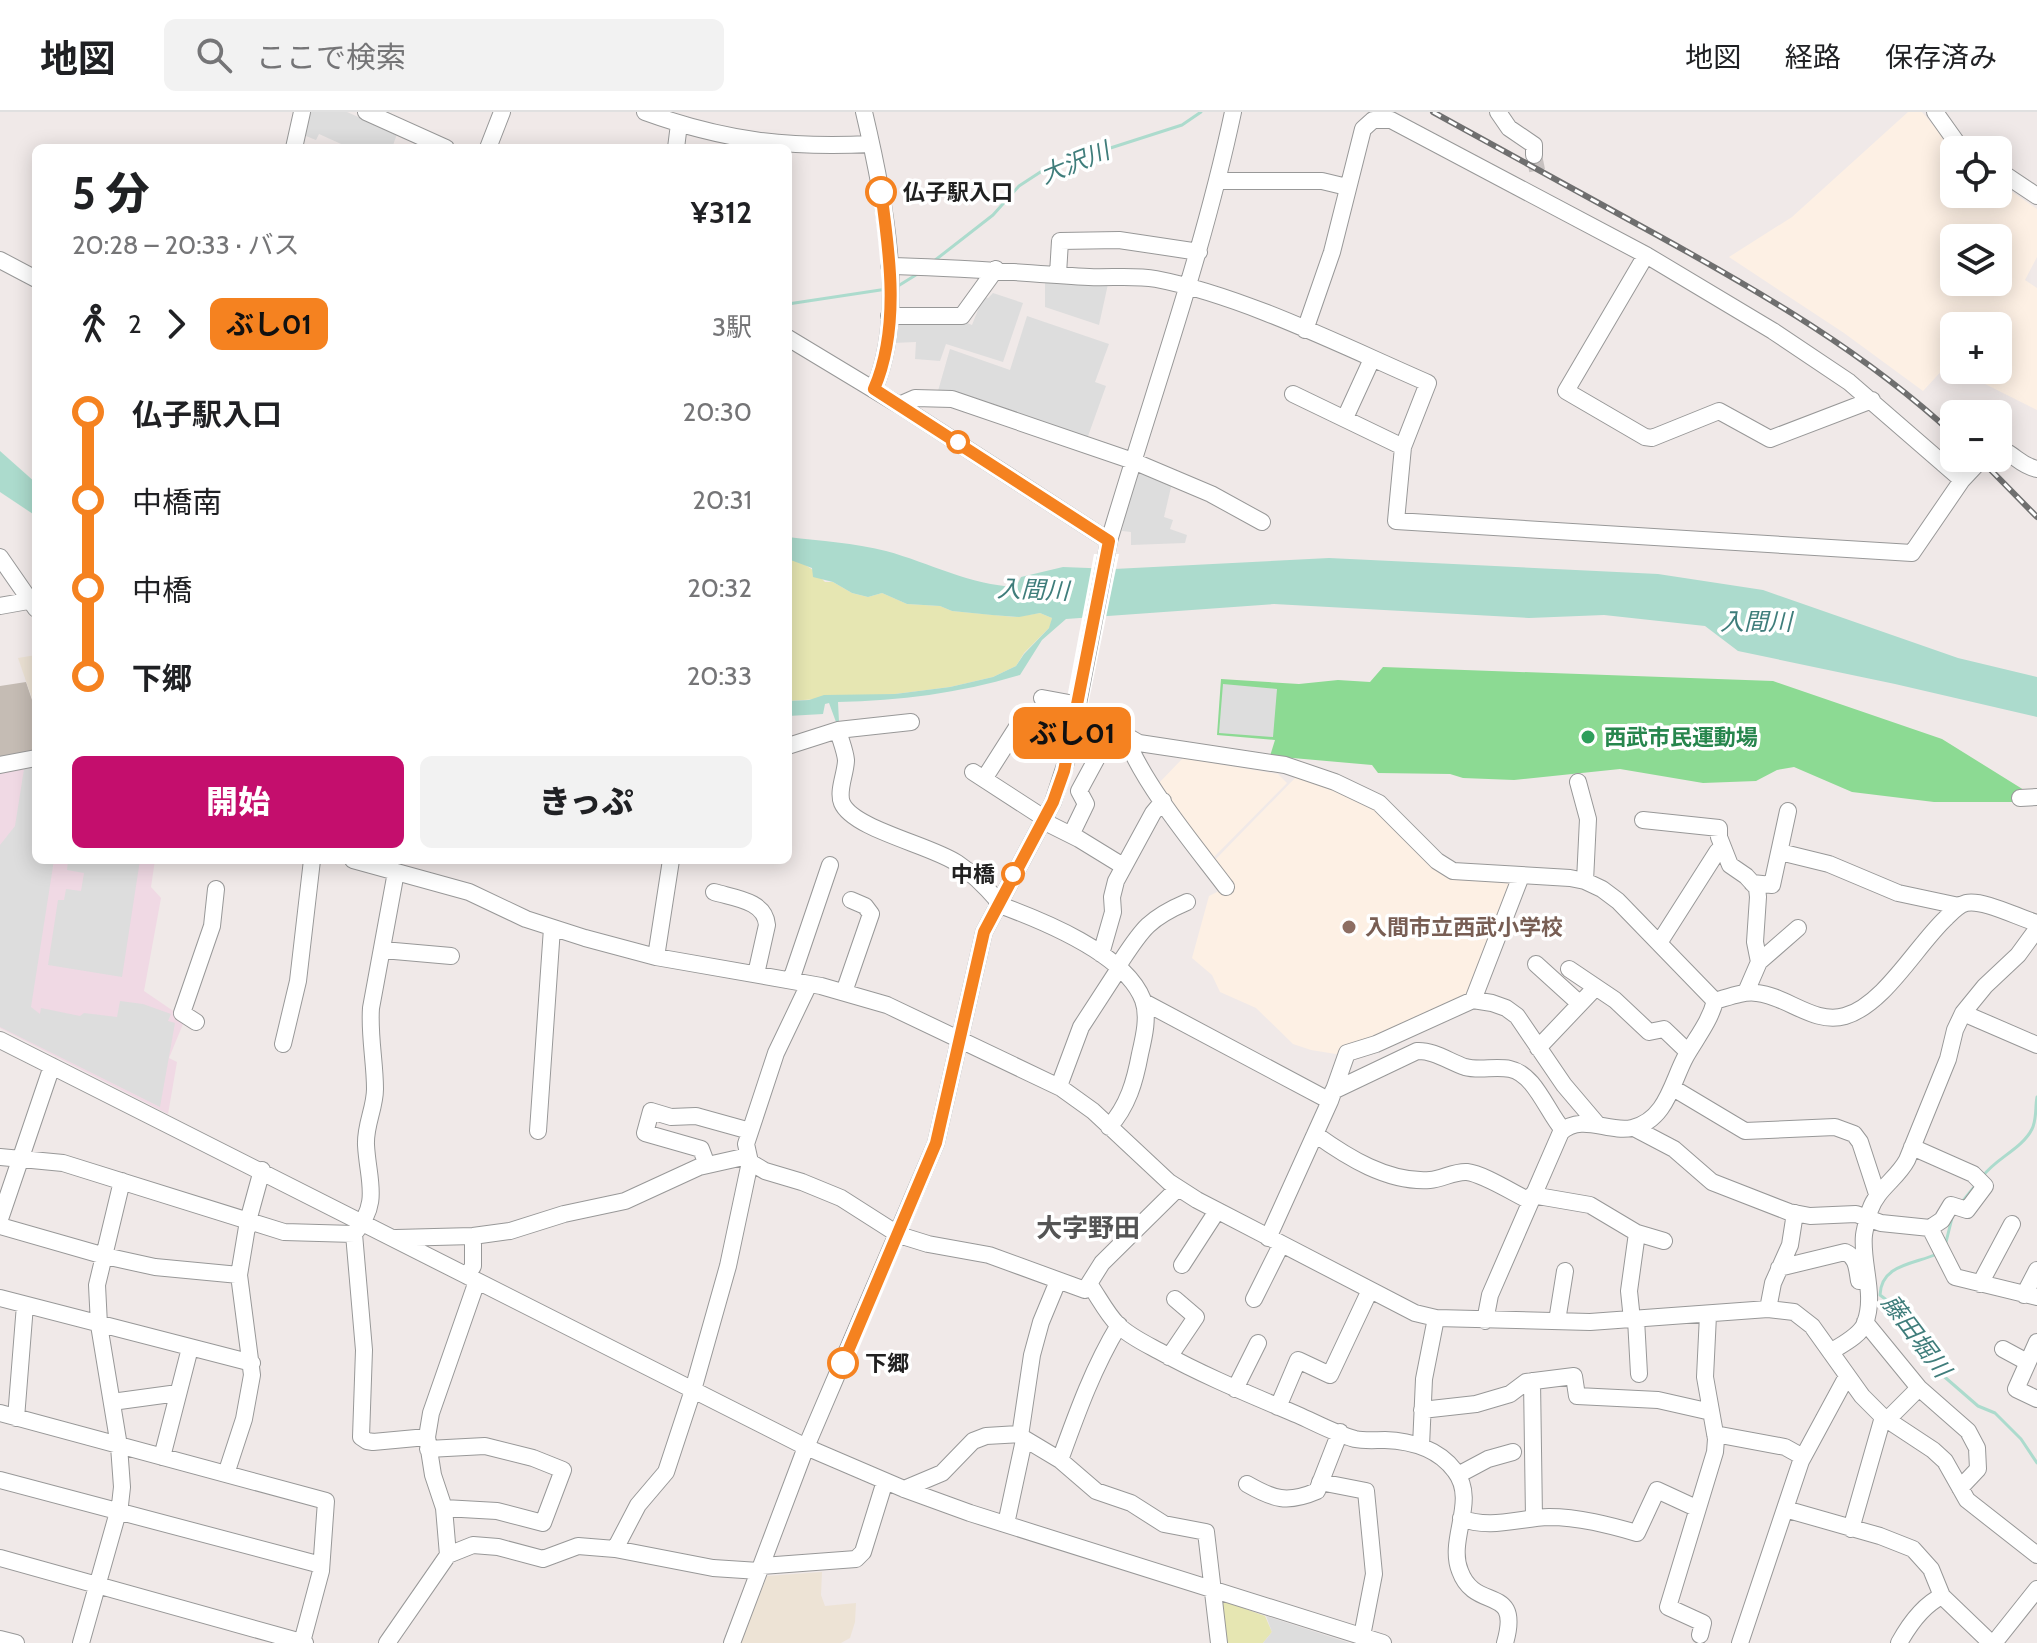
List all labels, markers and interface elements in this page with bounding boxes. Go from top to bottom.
search box [164,19,724,91]
icon: search [192,33,236,77]
text: 地図 [40,35,116,82]
text: ここで検索 [256,39,406,76]
text: 地図 [1685,40,1741,74]
text: 経路 [1785,40,1841,74]
text: 保存済み [1885,40,1997,74]
water label: 大沢川 [1036,134,1116,189]
map controls [1940,136,2012,472]
button: locate [1940,136,2012,208]
text: 5 分 [72,167,150,220]
marker: 仏子駅入口 [866,177,896,207]
place label: 仏子駅入口 [903,179,1013,206]
text: ¥312 [691,194,752,231]
button: layers [1940,224,2012,296]
text: 20:28 – 20:33 · バス [72,229,300,261]
icon: walk [72,302,116,346]
icon: forward [154,302,198,346]
text: ぶし01 [226,307,312,341]
text: 2 [128,308,142,340]
text: 3駅 [712,311,752,343]
button: + [1940,312,2012,384]
text: 仏子駅入口 [132,396,282,433]
text: 20:30 [683,396,752,428]
button: − [1940,400,2012,472]
unlabelled marker [947,431,969,453]
text: 中橋南 [132,484,222,521]
text: 20:31 [692,484,752,516]
text: 中橋 [132,572,192,609]
text: 20:32 [687,572,752,604]
water label: 入間川 [997,574,1072,605]
water label: 入間川 [1720,607,1795,636]
text: 下郷 [132,660,192,697]
text: 20:33 [687,660,752,692]
line badge: ぶし01 [1016,707,1128,759]
text: ぶし01 [1029,716,1115,750]
place label: 西武市民運動場 [1604,724,1758,751]
marker: 西武市民運動場 [1579,728,1597,746]
button: 開始 [72,756,404,848]
button: きっぷ [420,756,752,848]
place label: 中橋 [951,861,995,888]
marker: 中橋 [1002,863,1024,885]
place label: 入間市立西武小学校 [1365,914,1563,941]
marker: 入間市立西武小学校 [1340,918,1358,936]
district label: 大字野田 [1036,1212,1140,1244]
water label: 藤田堀川 [1876,1289,1959,1385]
marker: 下郷 [828,1348,858,1378]
place label: 下郷 [865,1350,909,1377]

